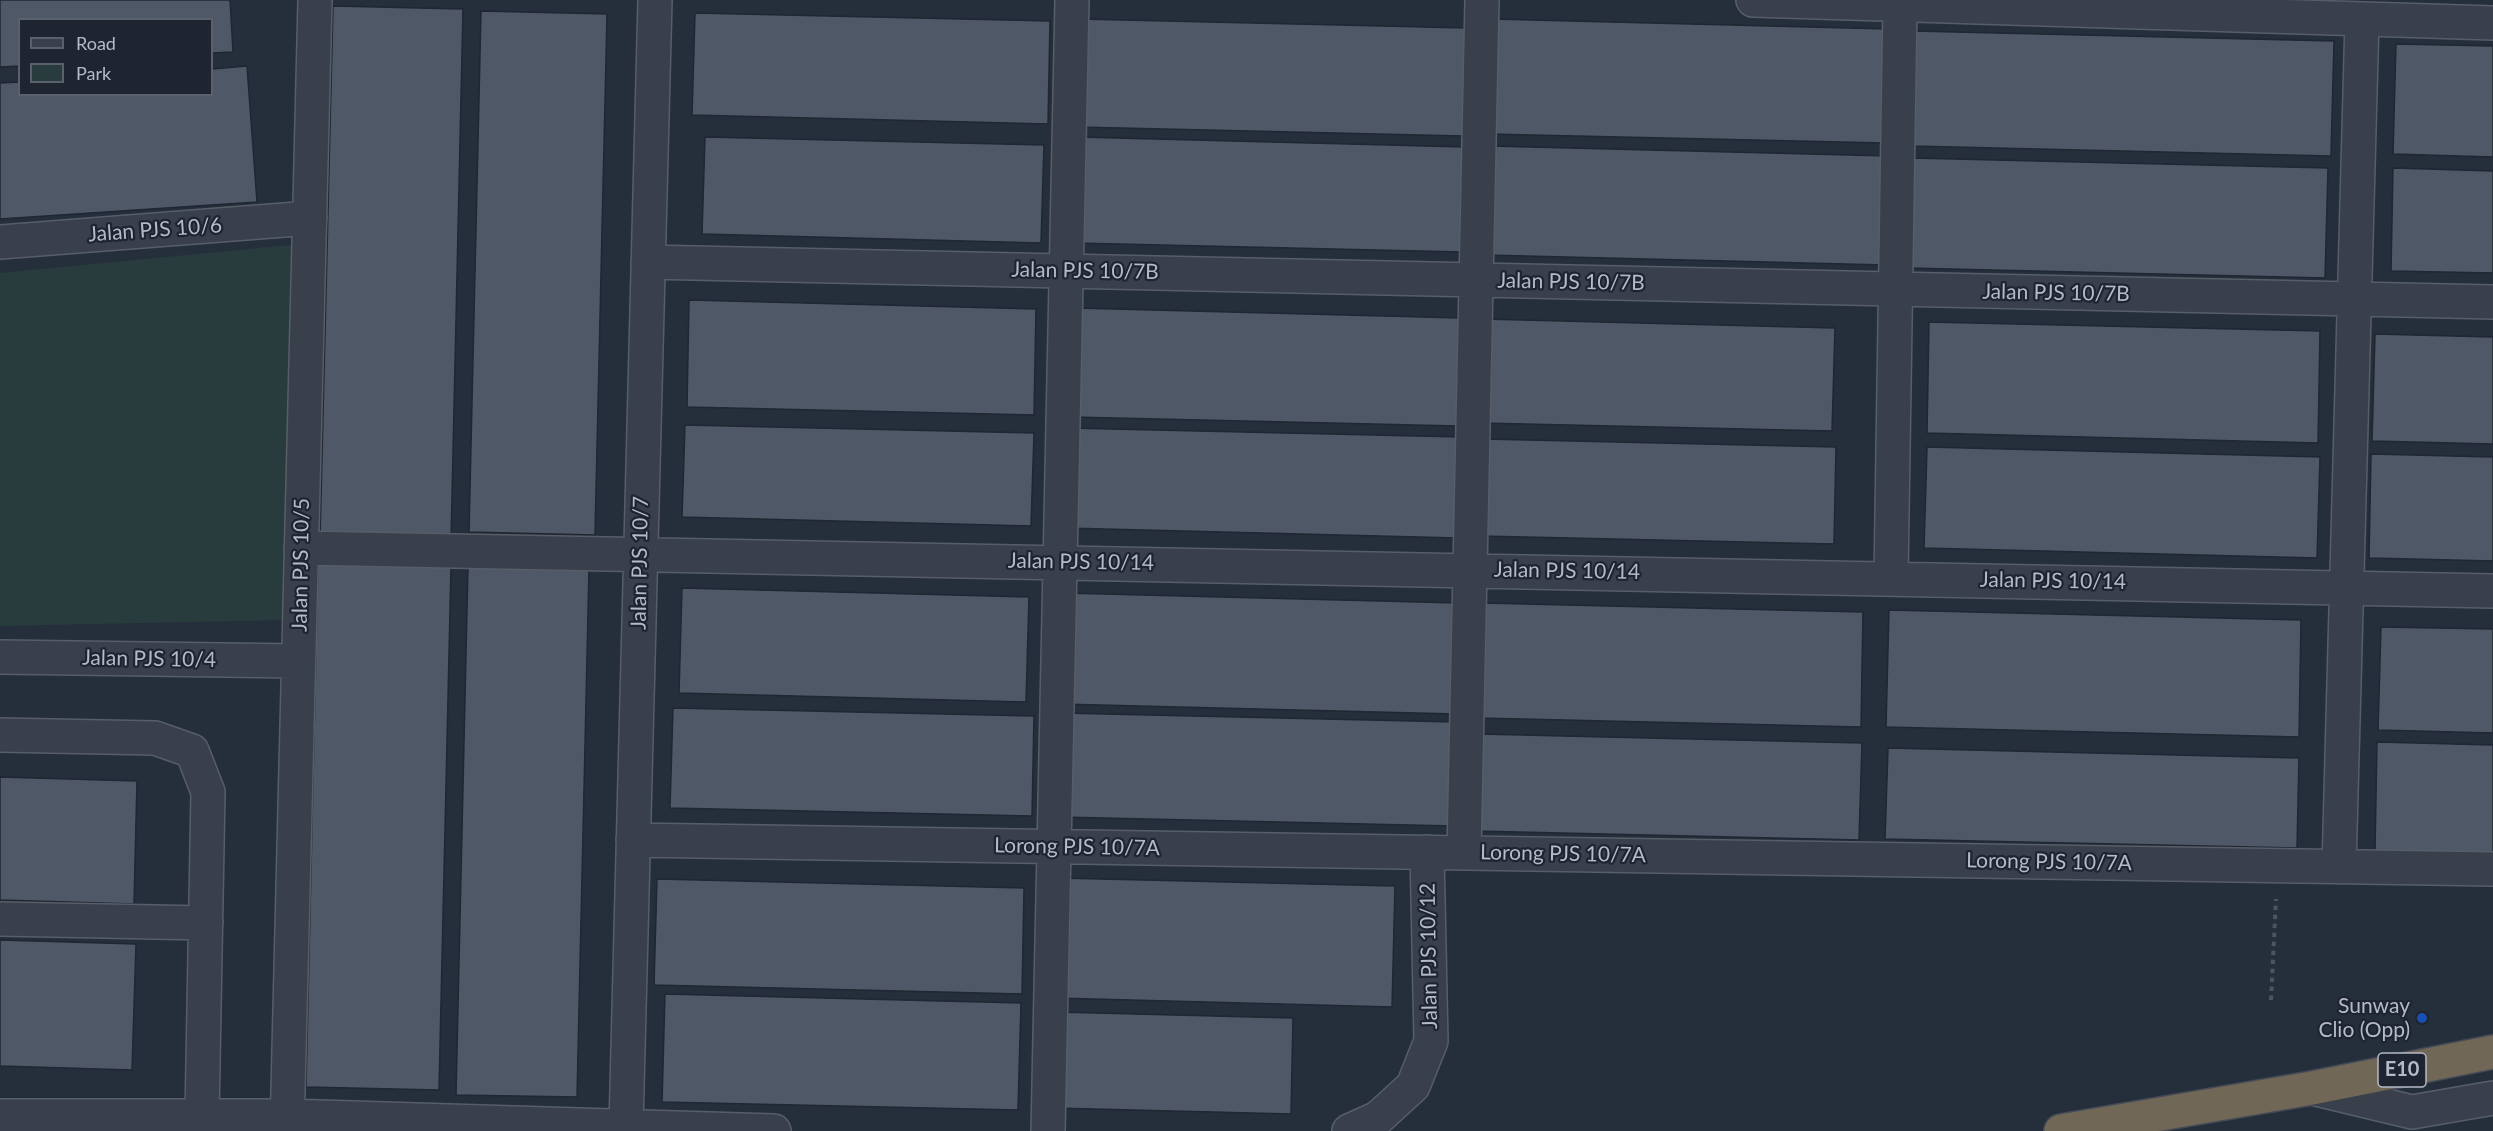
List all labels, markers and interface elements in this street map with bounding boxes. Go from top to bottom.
legend [18,18,213,96]
text: Road [76,32,116,54]
text: Park [76,62,111,84]
street label: Jalan PJS 10/6 [87,213,223,247]
street label: Jalan PJS 10/7B [1011,257,1159,285]
street label: Jalan PJS 10/7B [1497,268,1645,296]
street label: Jalan PJS 10/7B [1982,279,2130,307]
street label: Jalan PJS 10/7 [626,496,654,630]
street label: Jalan PJS 10/5 [287,498,315,632]
street label: Jalan PJS 10/14 [1008,548,1154,576]
street label: Jalan PJS 10/14 [1494,557,1640,585]
street label: Jalan PJS 10/14 [1980,567,2126,595]
street label: Jalan PJS 10/4 [82,645,216,673]
street label: Lorong PJS 10/7A [994,833,1160,861]
street label: Lorong PJS 10/7A [1480,840,1646,868]
street label: Lorong PJS 10/7A [1966,848,2132,876]
street label: Jalan PJS 10/12 [1415,883,1443,1029]
place label: Sunway Clio (Opp) [2318,993,2410,1043]
marker: Sunway Clio (Opp) [2415,1011,2429,1025]
road number: E10 [2378,1053,2426,1087]

